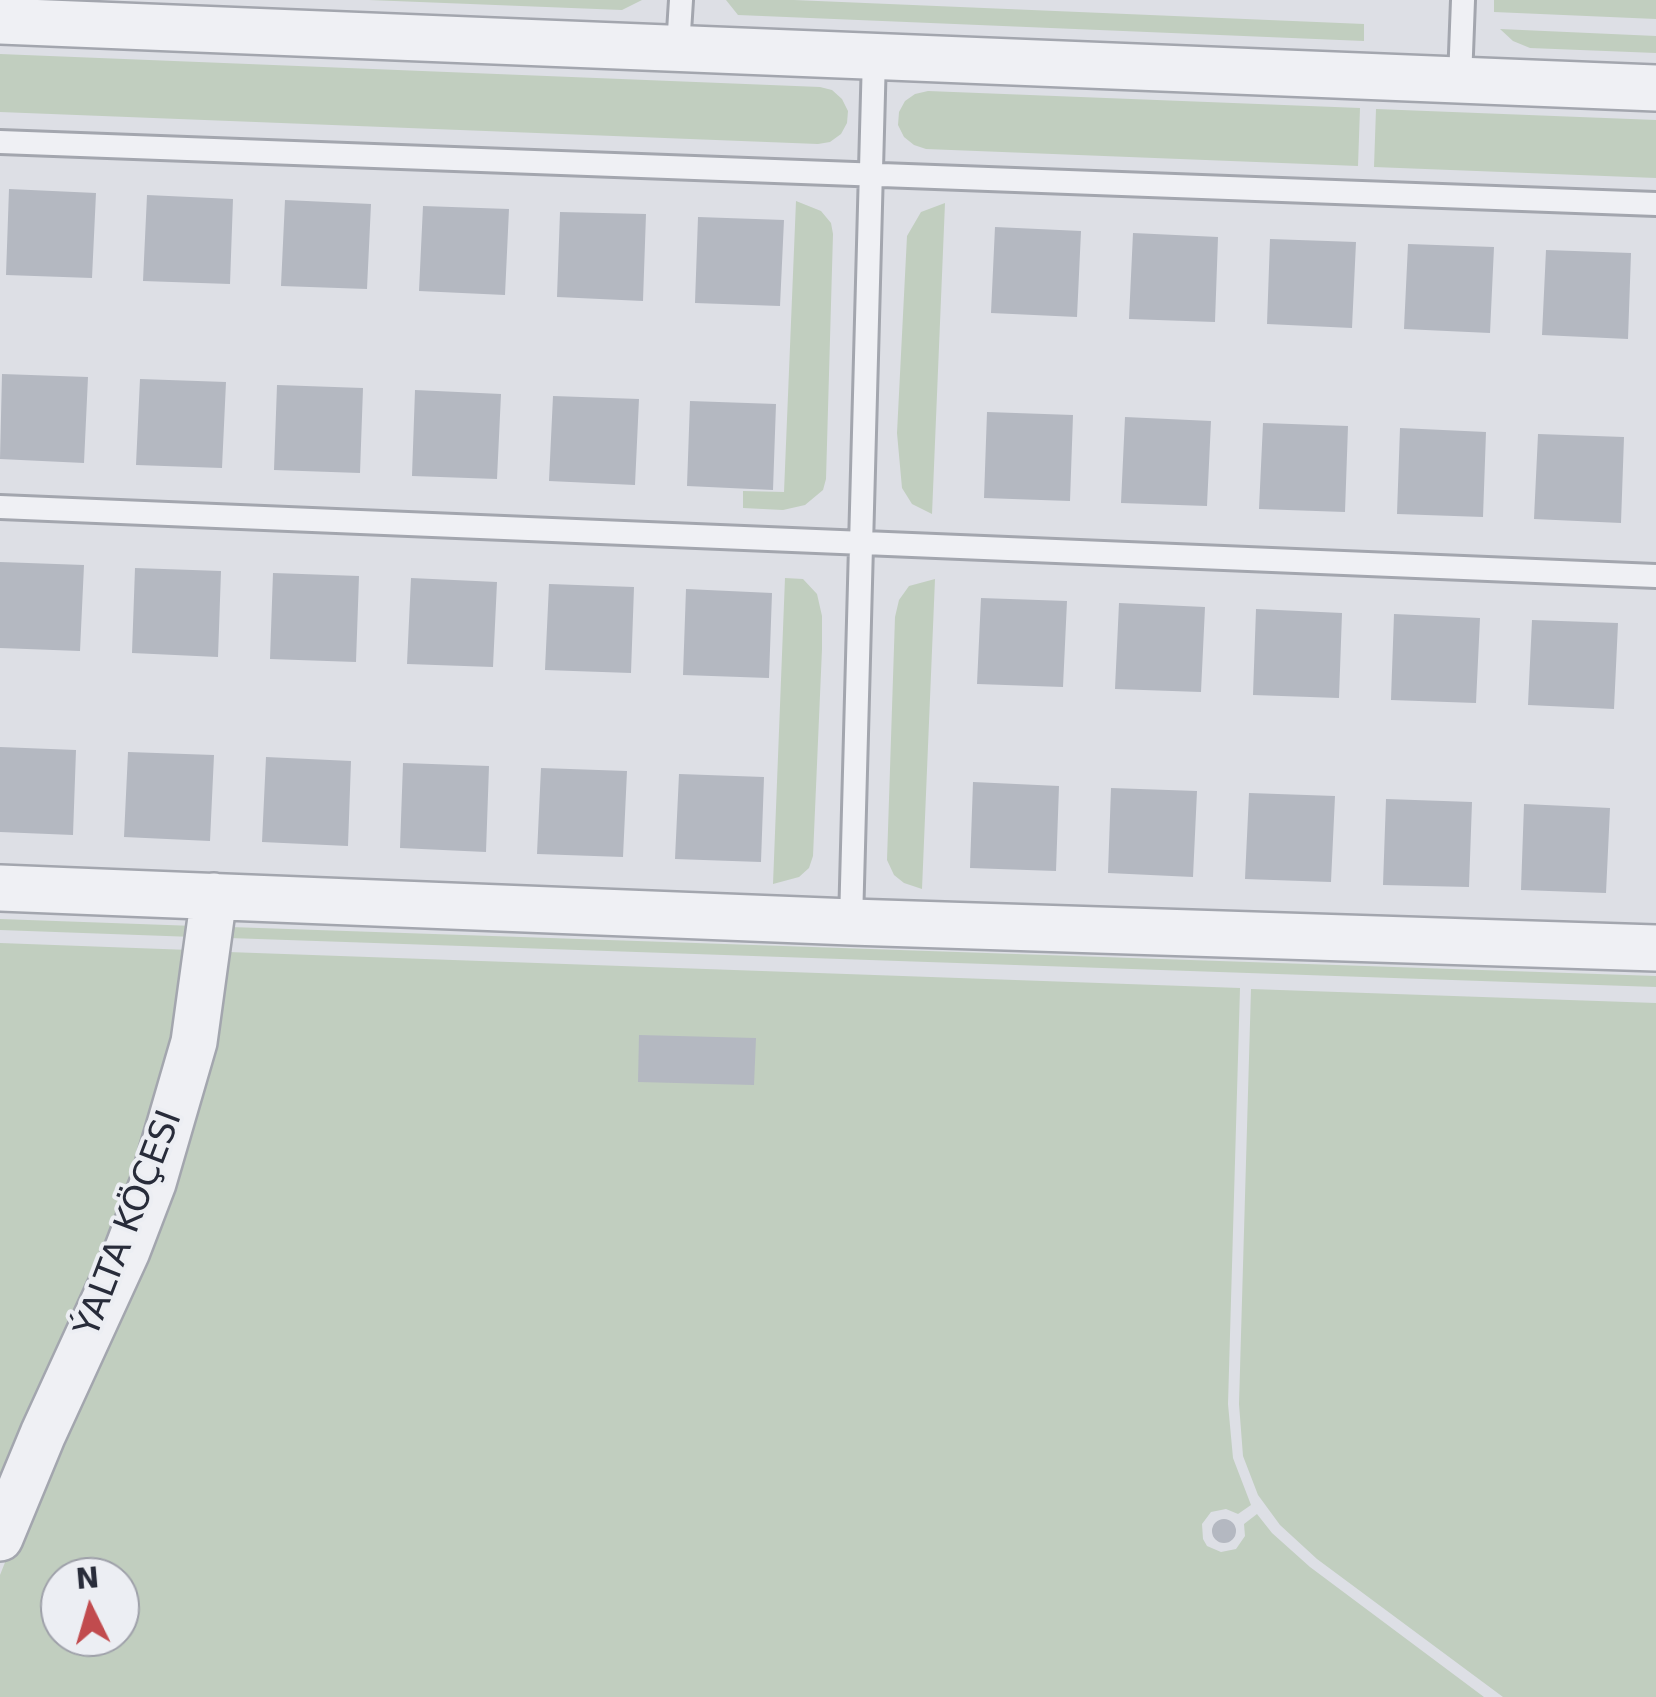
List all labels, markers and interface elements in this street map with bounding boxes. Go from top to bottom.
street label: ÝALTA KÖÇESI [68,1105,192,1343]
north arrow [40,1557,140,1657]
text: N [74,1561,101,1596]

